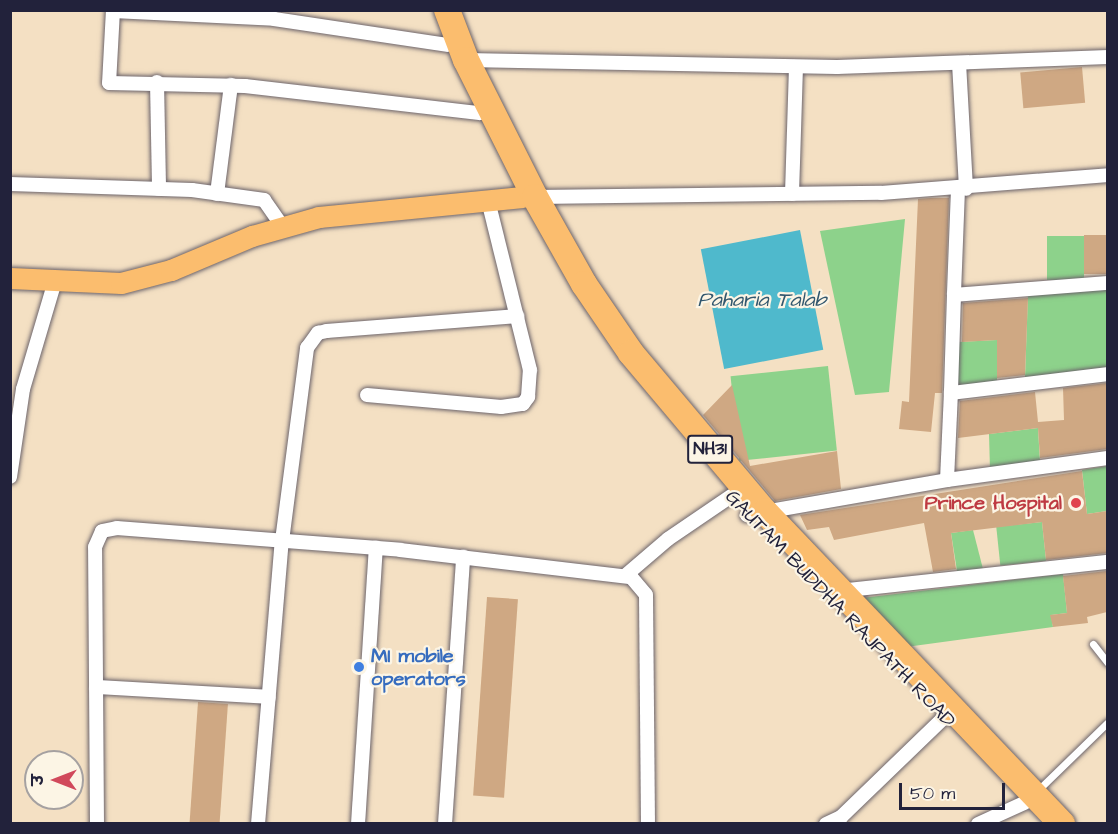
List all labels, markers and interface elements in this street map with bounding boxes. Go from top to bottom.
water label: Paharia Talab [698,287,826,313]
road number: NH31 [686,434,734,464]
street label: GAUTAM BUDDHA RAJPATH ROAD [720,485,960,733]
place label: Prince Hospital [925,491,1062,515]
marker: Prince Hospital [1067,494,1085,512]
place label: MI mobile operators [371,644,466,691]
marker: MI mobile operators [352,660,366,674]
north arrow [24,750,84,810]
scale bar [902,771,1008,809]
text: उ [27,775,49,785]
text: 50 m [910,781,955,806]

